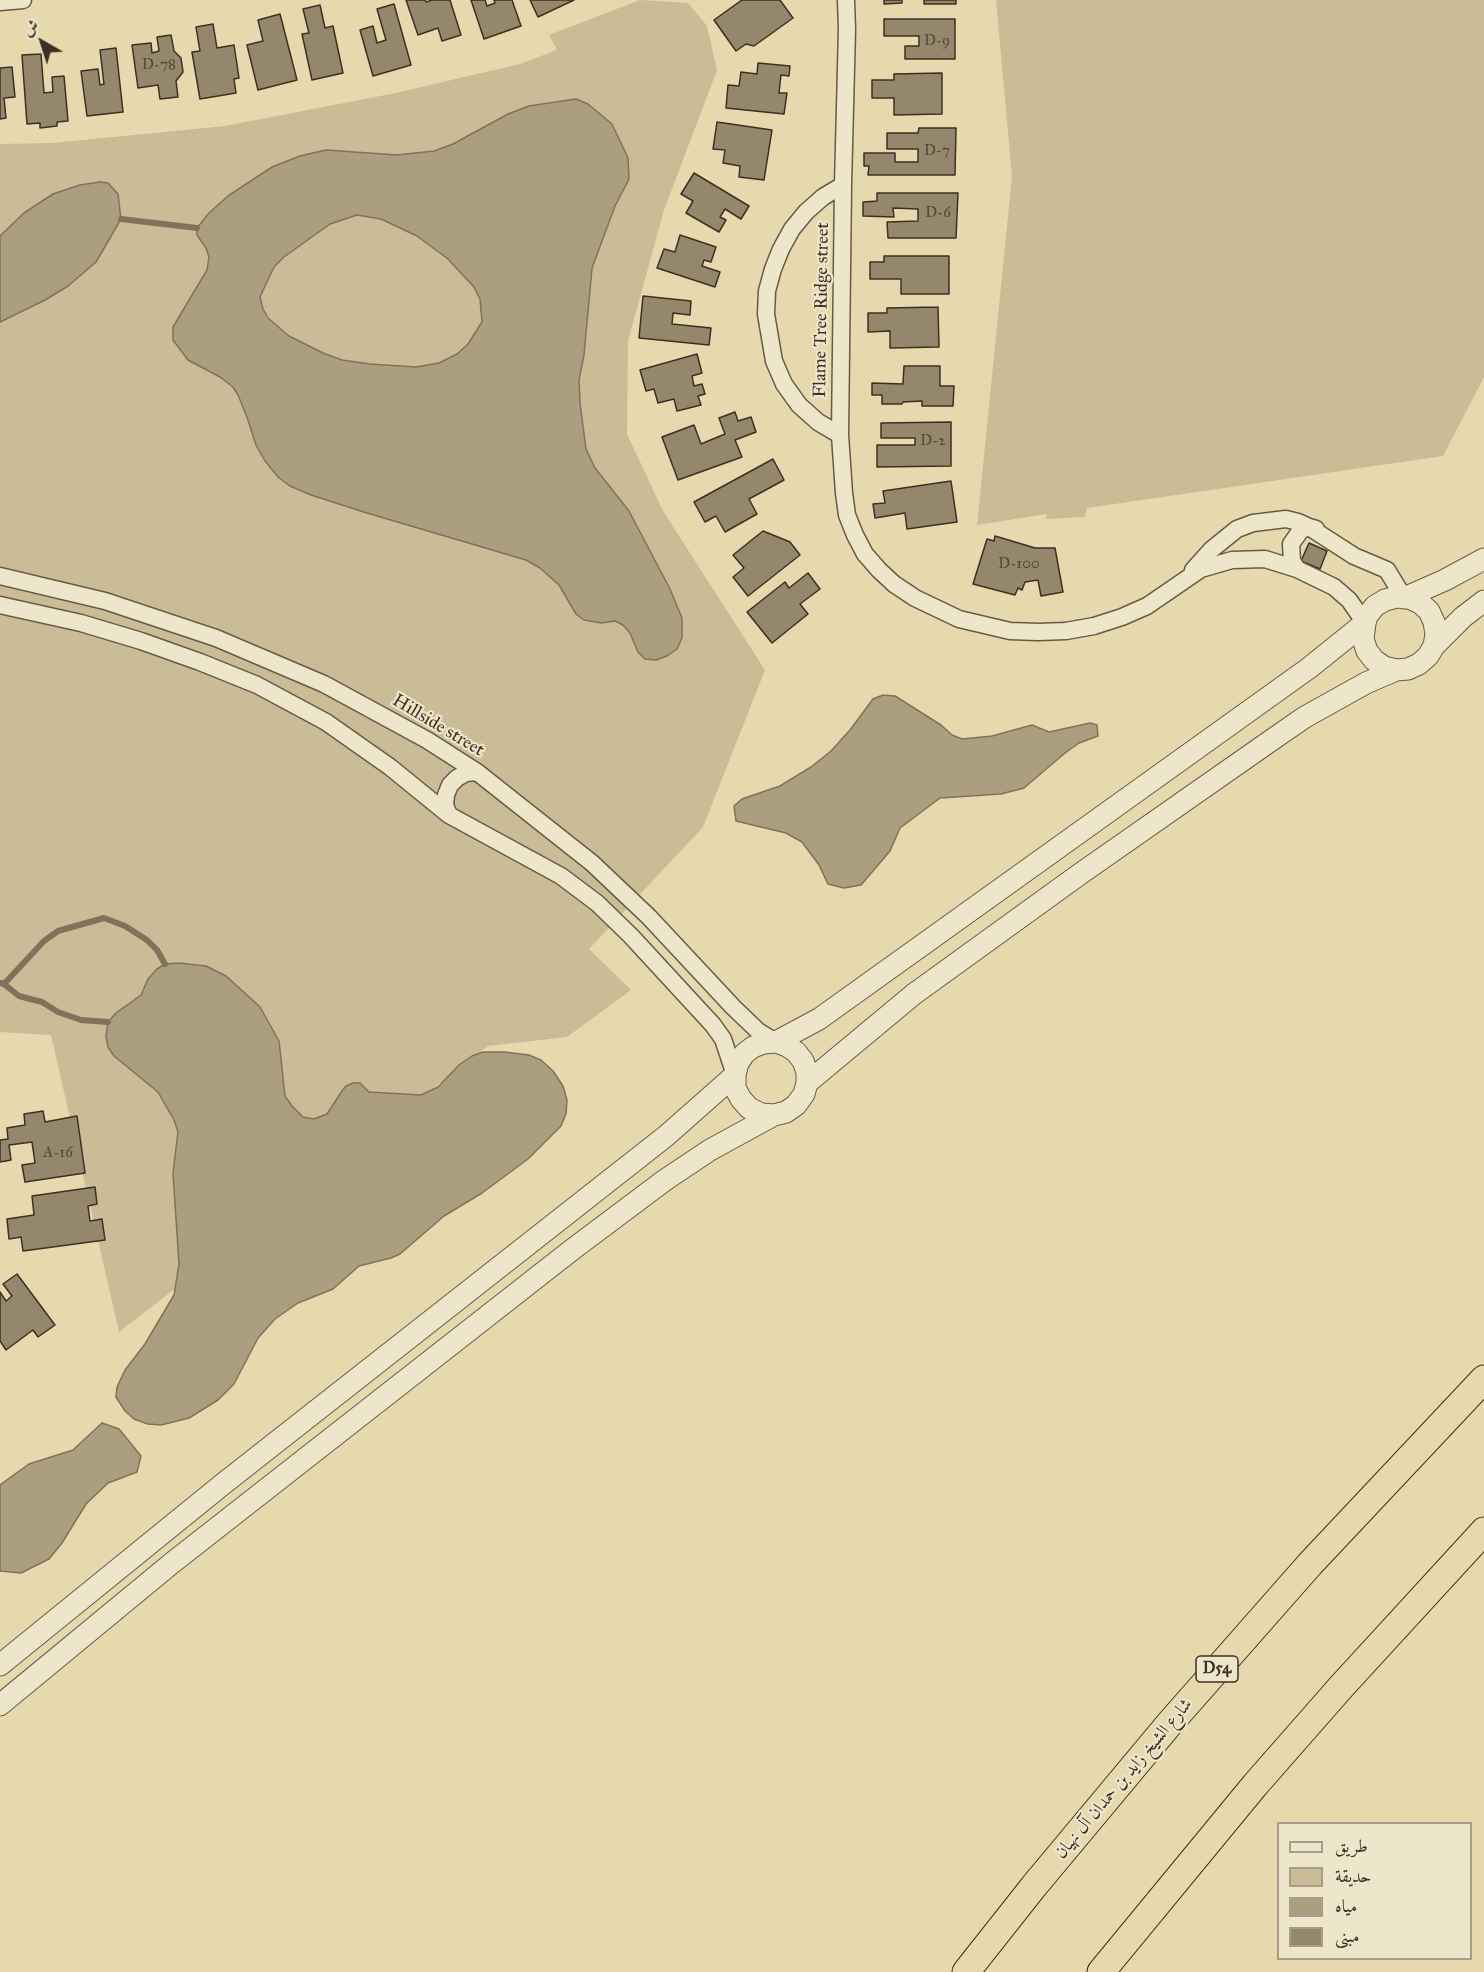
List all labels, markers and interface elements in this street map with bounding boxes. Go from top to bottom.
north arrow [12,12,72,72]
text: ش [18,15,43,40]
house number: D-9 [924,32,950,50]
house number: D-78 [142,56,176,74]
house number: D-7 [924,142,950,160]
house number: D-6 [925,204,951,222]
street label: Flame Tree Ridge street [810,222,834,398]
house number: D-2 [920,432,946,450]
house number: D-100 [998,555,1040,573]
street label: Hillside street [388,690,488,762]
house number: A-16 [43,1144,73,1162]
road number: D54 [1196,1656,1238,1682]
street label: شارع الشيخ زايد بن حمدان آل نهيان [1051,1694,1197,1864]
legend [1277,1822,1472,1960]
text: طريق [1335,1835,1368,1857]
text: حديقة [1335,1865,1371,1887]
text: مياه [1335,1895,1357,1917]
text: مبنى [1335,1925,1360,1947]

